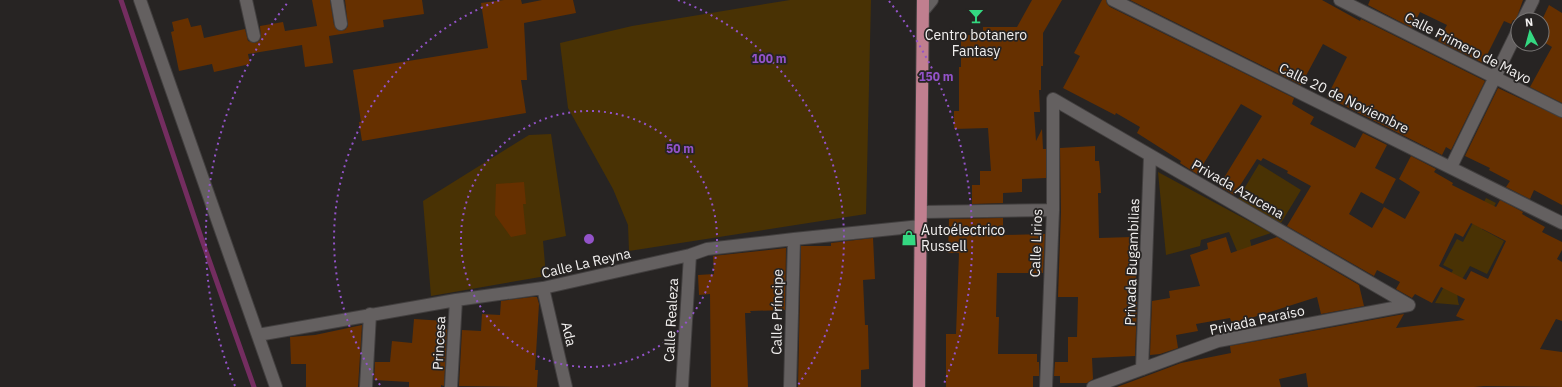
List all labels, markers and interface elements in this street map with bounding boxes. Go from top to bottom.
bar icon: Centro botanero Fantasy [967,7,985,25]
street label: Calle Primero de Mayo [1401,8,1535,88]
north arrow [1510,12,1550,52]
text: N [1524,15,1534,29]
place label: Centro botanero Fantasy [925,26,1027,60]
text: 100 m [751,51,787,66]
street label: Calle 20 de Noviembre [1276,59,1412,138]
text: 150 m [918,69,954,84]
text: 50 m [666,141,694,156]
street label: Privada Azucena [1189,155,1288,223]
street label: Privada Bugambilias [1121,198,1143,326]
street label: Calle Lirios [1026,208,1046,278]
place label: Autoélectrico Russell [921,221,1005,255]
shop icon: Autoélectrico Russell [900,229,918,247]
centre of rings [582,232,596,246]
street label: Calle La Reyna [540,244,633,282]
street label: Calle Príncipe [767,269,787,355]
street label: Calle Realeza [660,277,682,362]
street label: Privada Paraíso [1208,301,1306,339]
street label: Princesa [429,315,449,370]
street label: Ada [557,320,581,349]

